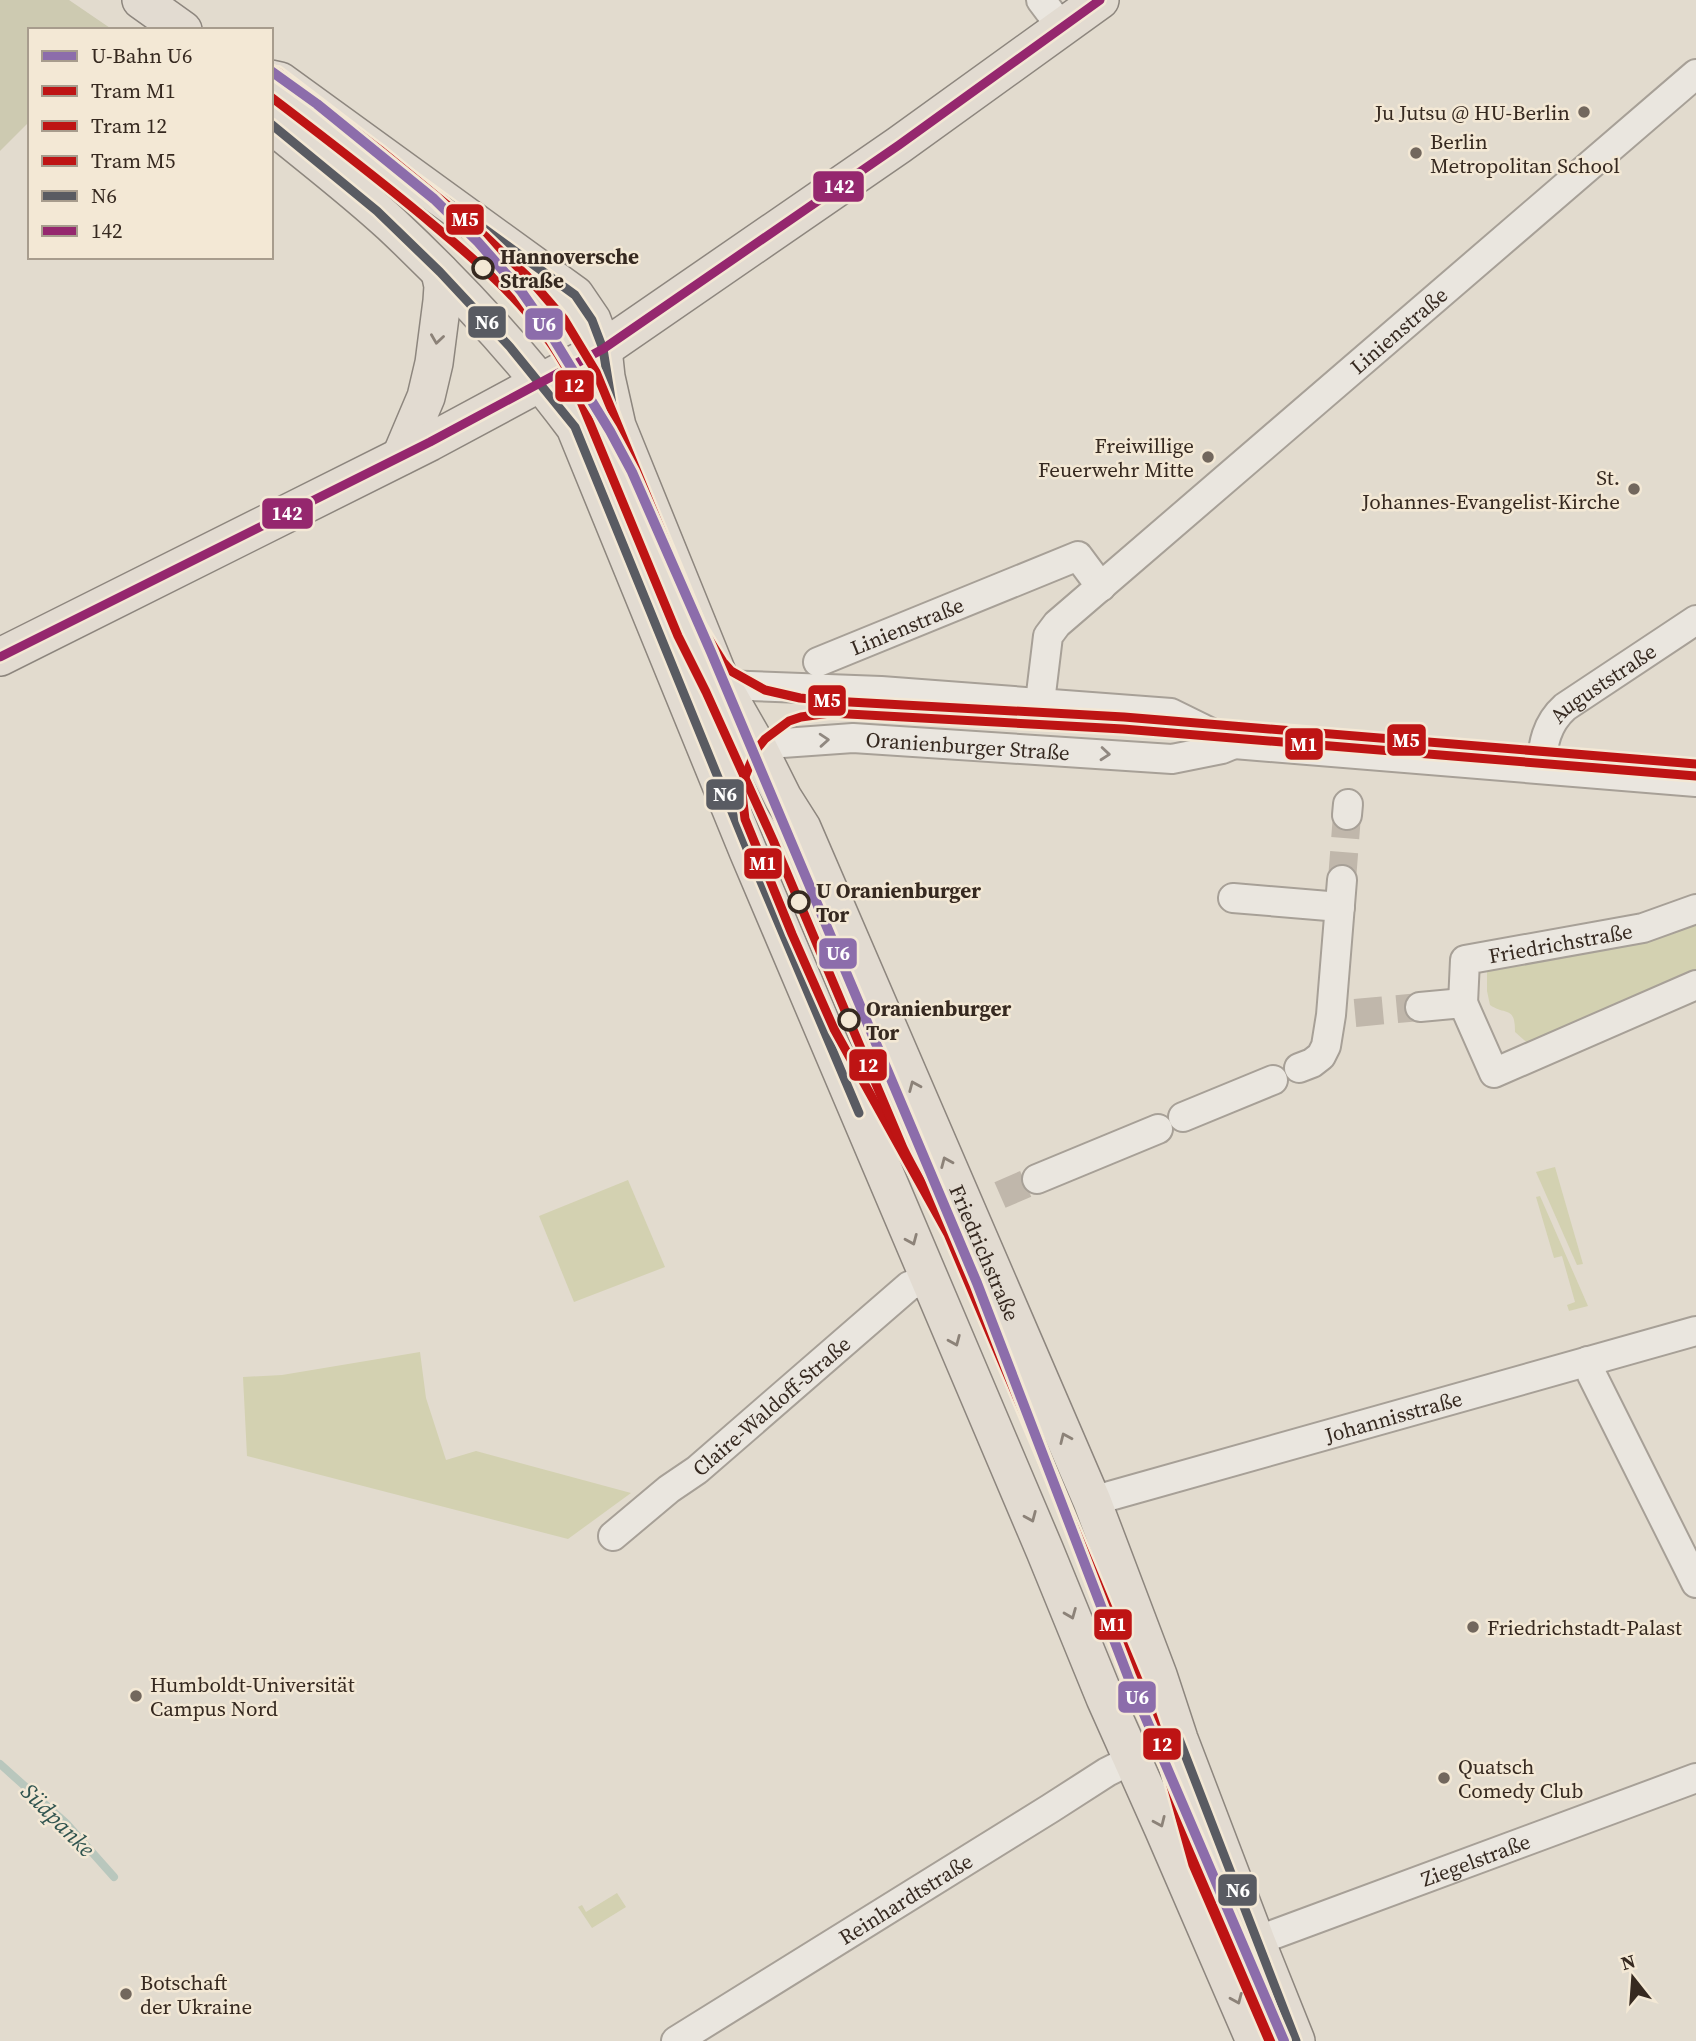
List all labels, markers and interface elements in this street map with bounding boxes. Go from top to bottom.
legend [28,28,273,259]
text: U-Bahn U6 [91,41,193,70]
text: Tram M1 [91,76,176,105]
place label: Ju Jutsu @ HU-Berlin [1374,98,1570,127]
marker: Ju Jutsu @ HU-Berlin [1576,104,1592,120]
text: Tram 12 [91,111,167,140]
place label: Berlin Metropolitan School [1430,127,1620,180]
marker: Berlin Metropolitan School [1408,145,1424,161]
text: Tram M5 [91,146,176,175]
line badge: 142 [812,170,865,203]
text: 142 [824,173,854,199]
text: N6 [91,181,117,210]
line badge: M5 [445,203,485,236]
text: M5 [451,206,479,232]
text: 142 [91,216,123,245]
place label: Hannoversche Straße [500,242,639,295]
marker: Hannoversche Straße [472,257,494,279]
street label: Linienstraße [1344,280,1453,380]
line badge: N6 [467,305,507,339]
line badge: U6 [524,307,564,341]
text: N6 [475,309,499,335]
text: U6 [532,311,556,337]
one-way arrow [430,333,445,345]
line badge: 12 [554,369,595,403]
text: 12 [564,372,584,398]
place label: Freiwillige Feuerwehr Mitte [1038,431,1194,484]
marker: Freiwillige Feuerwehr Mitte [1200,449,1216,465]
place label: St. Johannes-Evangelist-Kirche [1361,463,1620,516]
marker: St. Johannes-Evangelist-Kirche [1626,481,1642,497]
line badge: 142 [261,497,314,530]
text: 142 [272,500,302,526]
street label: Linienstraße [846,590,968,662]
street label: Auguststraße [1542,636,1661,729]
line badge: M5 [807,684,847,717]
text: M5 [813,687,841,713]
line badge: M5 [1386,723,1427,757]
street label: Oranienburger Straße [865,724,1071,767]
line badge: M1 [1284,727,1324,761]
text: M5 [1392,727,1420,753]
text: M1 [1290,731,1318,757]
one-way arrow [819,733,830,748]
one-way arrow [1099,746,1110,761]
line badge: N6 [705,778,745,811]
text: N6 [713,781,737,807]
line badge: M1 [743,847,783,880]
text: M1 [749,850,777,876]
place label: U Oranienburger Tor [816,876,981,929]
marker: U Oranienburger Tor [788,891,810,913]
street label: Friedrichstraße [1486,916,1635,970]
line badge: U6 [818,937,858,970]
text: U6 [826,940,850,966]
place label: Oranienburger Tor [866,994,1011,1047]
marker: Oranienburger Tor [838,1009,860,1031]
line badge: 12 [848,1048,888,1082]
text: 12 [858,1052,878,1078]
one-way arrow [908,1081,922,1093]
one-way arrow [940,1156,954,1168]
street label: Friedrichstraße [943,1180,1027,1325]
one-way arrow [904,1233,918,1245]
street label: Claire-Waldoff-Straße [686,1329,856,1482]
one-way arrow [947,1333,961,1346]
street label: Johannisstraße [1320,1383,1465,1450]
one-way arrow [1059,1433,1073,1445]
one-way arrow [1023,1510,1037,1523]
one-way arrow [1062,1607,1076,1619]
line badge: M1 [1093,1608,1133,1641]
text: M1 [1099,1611,1127,1637]
place label: Friedrichstadt-Palast [1487,1613,1682,1642]
marker: Friedrichstadt-Palast [1465,1619,1481,1635]
place label: Humboldt-Universität Campus Nord [150,1670,355,1723]
line badge: U6 [1117,1680,1157,1714]
text: U6 [1125,1684,1149,1710]
marker: Humboldt-Universität Campus Nord [128,1688,144,1704]
line badge: 12 [1142,1727,1182,1761]
text: 12 [1152,1731,1172,1757]
place label: Quatsch Comedy Club [1458,1752,1583,1805]
marker: Quatsch Comedy Club [1436,1770,1452,1786]
water label: Südpanke [14,1776,103,1865]
one-way arrow [1152,1815,1166,1827]
street label: Ziegelstraße [1417,1826,1534,1893]
street label: Reinhardtstraße [833,1846,978,1951]
line badge: N6 [1217,1873,1258,1907]
text: N6 [1226,1877,1250,1903]
north arrow [1598,1943,1668,2013]
text: N [1618,1947,1639,1976]
place label: Botschaft der Ukraine [140,1968,252,2021]
marker: Botschaft der Ukraine [118,1986,134,2002]
one-way arrow [1229,1992,1243,2004]

